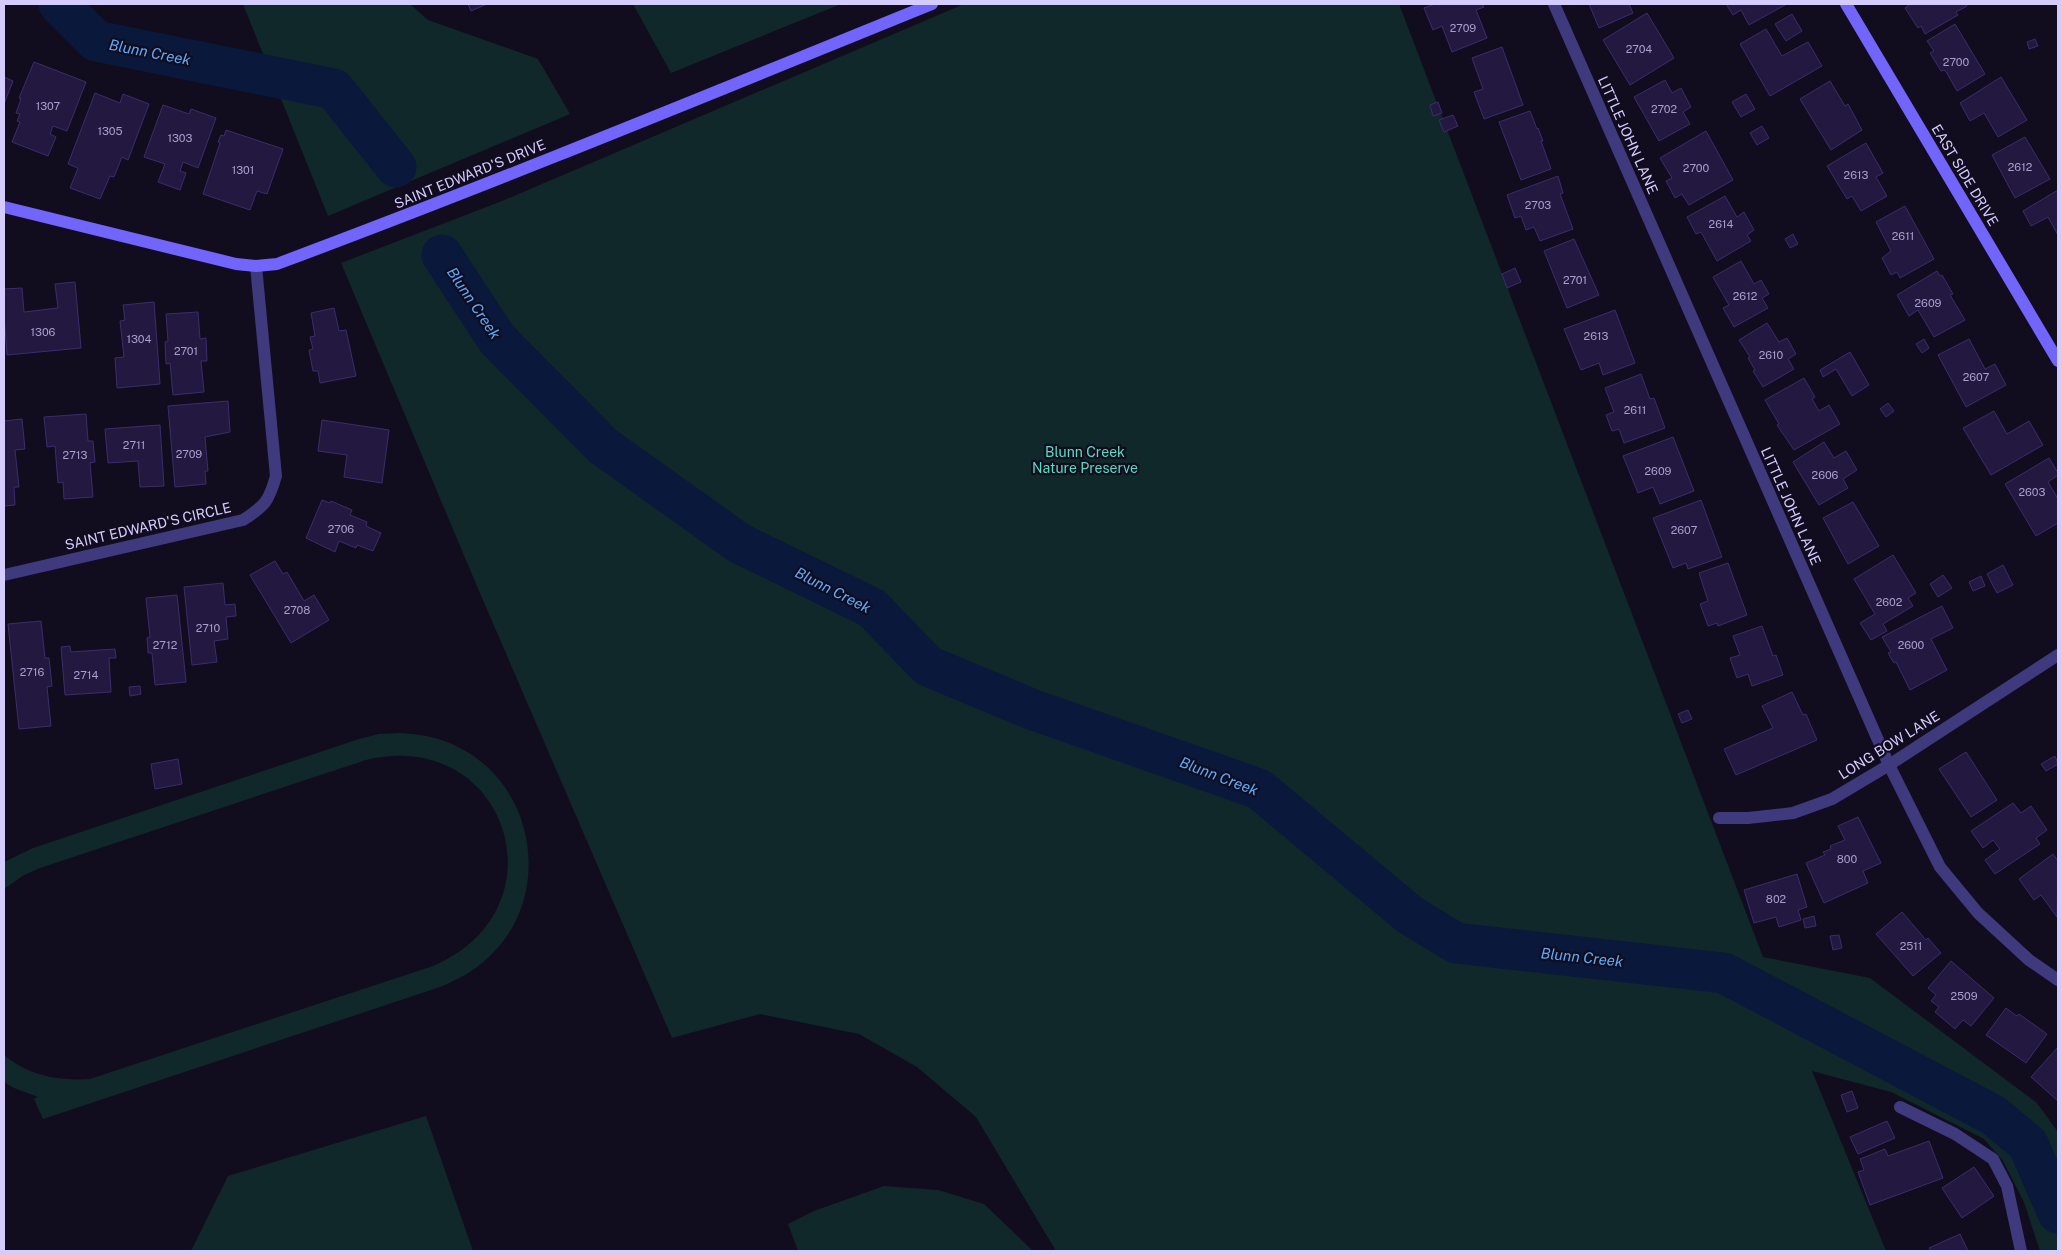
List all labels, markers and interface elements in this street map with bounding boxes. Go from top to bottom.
house number: 2709 [1450,22,1476,34]
water label: Blunn Creek [108,36,193,68]
house number: 2704 [1626,43,1652,55]
house number: 2700 [1943,56,1969,68]
street label: LITTLE JOHN LANE [1595,74,1661,196]
house number: 1307 [36,100,61,112]
house number: 2702 [1651,103,1678,115]
street label: EAST SIDE DRIVE [1928,121,2002,229]
house number: 1305 [97,125,123,137]
house number: 1303 [168,132,193,144]
street label: SAINT EDWARD'S DRIVE [392,136,548,212]
house number: 2612 [2008,161,2033,173]
house number: 2700 [1683,162,1709,174]
house number: 1301 [232,164,254,176]
house number: 2613 [1844,169,1868,181]
house number: 2703 [1525,199,1551,211]
house number: 2614 [1709,218,1733,230]
house number: 2611 [1892,230,1914,242]
water label: Blunn Creek [444,264,505,343]
house number: 2701 [1563,274,1587,286]
house number: 2612 [1733,290,1758,302]
house number: 2609 [1915,297,1942,309]
house number: 1306 [31,326,56,338]
house number: 2613 [1584,330,1608,342]
house number: 1304 [127,333,152,345]
house number: 2701 [174,345,198,357]
house number: 2610 [1759,349,1784,361]
house number: 2607 [1963,371,1990,383]
house number: 2611 [1624,404,1646,416]
house number: 2711 [123,439,145,451]
park label: Blunn Creek Nature Preserve [1032,444,1138,476]
street label: LITTLE JOHN LANE [1758,445,1824,567]
house number: 2709 [176,448,202,460]
house number: 2713 [63,449,87,461]
house number: 2609 [1645,465,1672,477]
house number: 2606 [1812,469,1839,481]
house number: 2603 [2019,486,2046,498]
street label: SAINT EDWARD'S CIRCLE [63,499,233,553]
house number: 2706 [328,523,354,535]
house number: 2607 [1671,524,1698,536]
water label: Blunn Creek [792,564,874,617]
house number: 2602 [1876,596,1903,608]
house number: 2708 [284,604,310,616]
house number: 2710 [196,622,221,634]
house number: 2712 [153,639,178,651]
house number: 2600 [1898,639,1925,651]
house number: 2716 [20,666,45,678]
house number: 2714 [74,669,98,681]
street label: LONG BOW LANE [1836,707,1942,783]
water label: Blunn Creek [1177,753,1261,799]
house number: 800 [1837,853,1857,865]
house number: 802 [1766,893,1787,905]
house number: 2511 [1900,940,1922,952]
water label: Blunn Creek [1540,944,1625,970]
house number: 2509 [1950,990,1978,1002]

